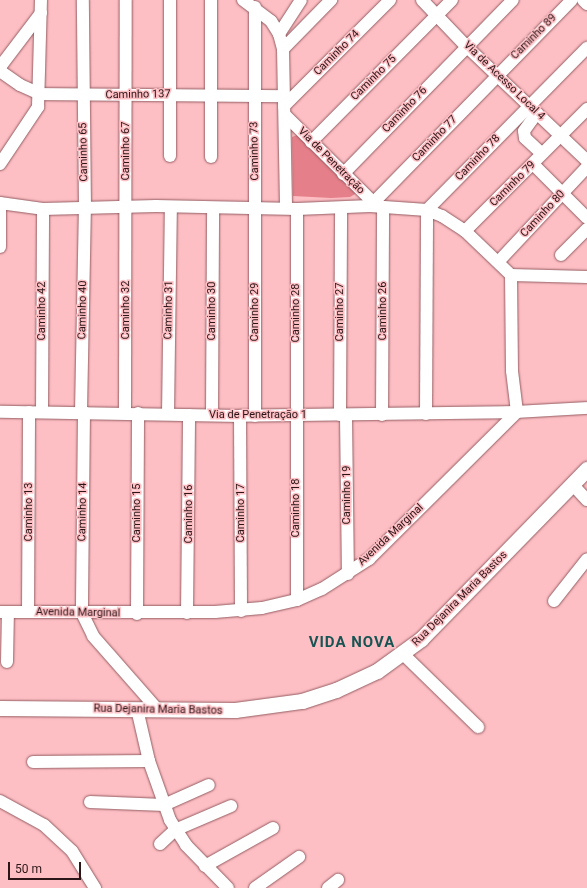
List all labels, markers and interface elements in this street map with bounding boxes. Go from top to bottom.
street label: Caminho 89 [508,11,560,63]
street label: Caminho 74 [311,27,363,79]
street label: Via de Acesso Local 4 [461,39,547,123]
street label: Caminho 75 [348,52,400,104]
street label: Caminho 76 [380,84,430,136]
street label: Caminho 137 [105,88,171,102]
street label: Caminho 77 [410,113,460,165]
street label: Caminho 73 [248,121,262,181]
street label: Caminho 65 [77,122,91,182]
street label: Caminho 67 [119,122,133,180]
street label: Via de Penetração [295,125,367,197]
street label: Caminho 78 [453,132,503,184]
street label: Caminho 79 [487,158,539,210]
street label: Caminho 80 [518,188,568,240]
street label: Caminho 40 [76,280,90,340]
street label: Caminho 31 [162,280,176,340]
street label: Caminho 32 [119,281,133,339]
street label: Caminho 42 [35,282,49,340]
street label: Caminho 30 [205,282,219,340]
street label: Caminho 26 [376,282,390,340]
street label: Caminho 29 [248,283,262,341]
street label: Caminho 27 [333,283,347,341]
street label: Caminho 28 [289,284,303,342]
street label: Via de Penetração 1 [209,408,307,422]
street label: Caminho 19 [340,466,354,524]
street label: Caminho 18 [289,479,303,537]
street label: Caminho 14 [76,482,90,542]
street label: Caminho 13 [22,483,36,541]
street label: Caminho 15 [130,484,144,542]
street label: Caminho 17 [234,484,248,542]
street label: Caminho 16 [182,485,196,543]
street label: Avenida Marginal [356,501,426,569]
street label: Rua Dejanira Maria Bastos [410,549,510,649]
street label: Avenida Marginal [36,606,120,620]
district label: VIDA NOVA [309,634,395,652]
street label: Rua Dejanira Maria Bastos [93,702,223,718]
scale bar [10,854,83,880]
text: 50 m [15,862,42,876]

